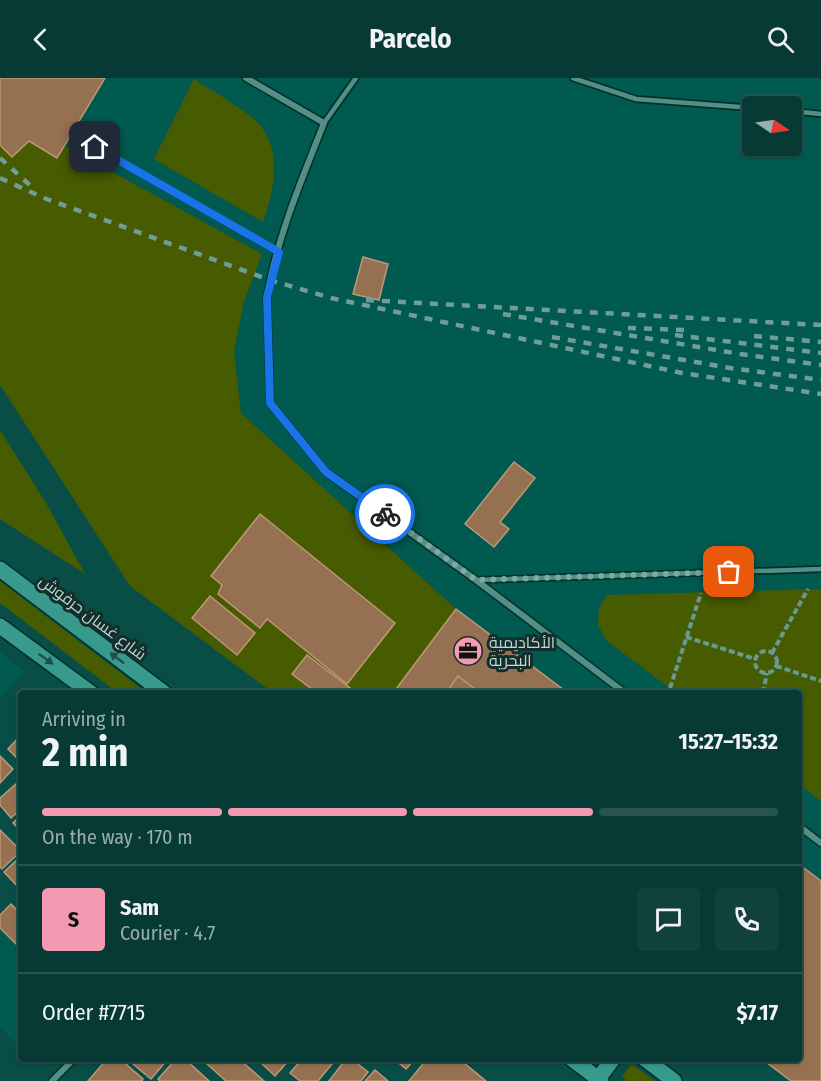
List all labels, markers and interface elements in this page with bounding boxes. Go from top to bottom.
icon: back [24,23,57,56]
text: Parcelo [369,23,452,55]
icon: search [764,23,797,56]
north arrow [742,96,802,156]
map controls [742,96,802,156]
pin [69,121,120,172]
icon: home [78,130,111,163]
courier [355,484,415,544]
icon: bike [369,498,402,531]
pin [703,546,754,597]
icon: bag [712,555,745,588]
street label: شارع غسان حرفوش [34,571,150,665]
place label: الأكاديمية البحرية [489,633,555,670]
office icon: الأكاديمية البحرية [452,635,484,667]
one-way arrow [110,652,125,664]
one-way arrow [38,653,53,665]
text: Arriving in [42,707,126,731]
text: 15:27–15:32 [679,728,778,755]
text: 2 min [42,730,128,776]
text: On the way · 170 m [42,825,193,849]
button: chat [637,888,700,951]
button: phone [715,888,778,951]
text: Sam [120,894,159,921]
text: S [68,906,79,933]
text: Courier · 4.7 [120,921,215,945]
text: Order #7715 [42,999,145,1026]
text: $7.17 [736,999,778,1026]

